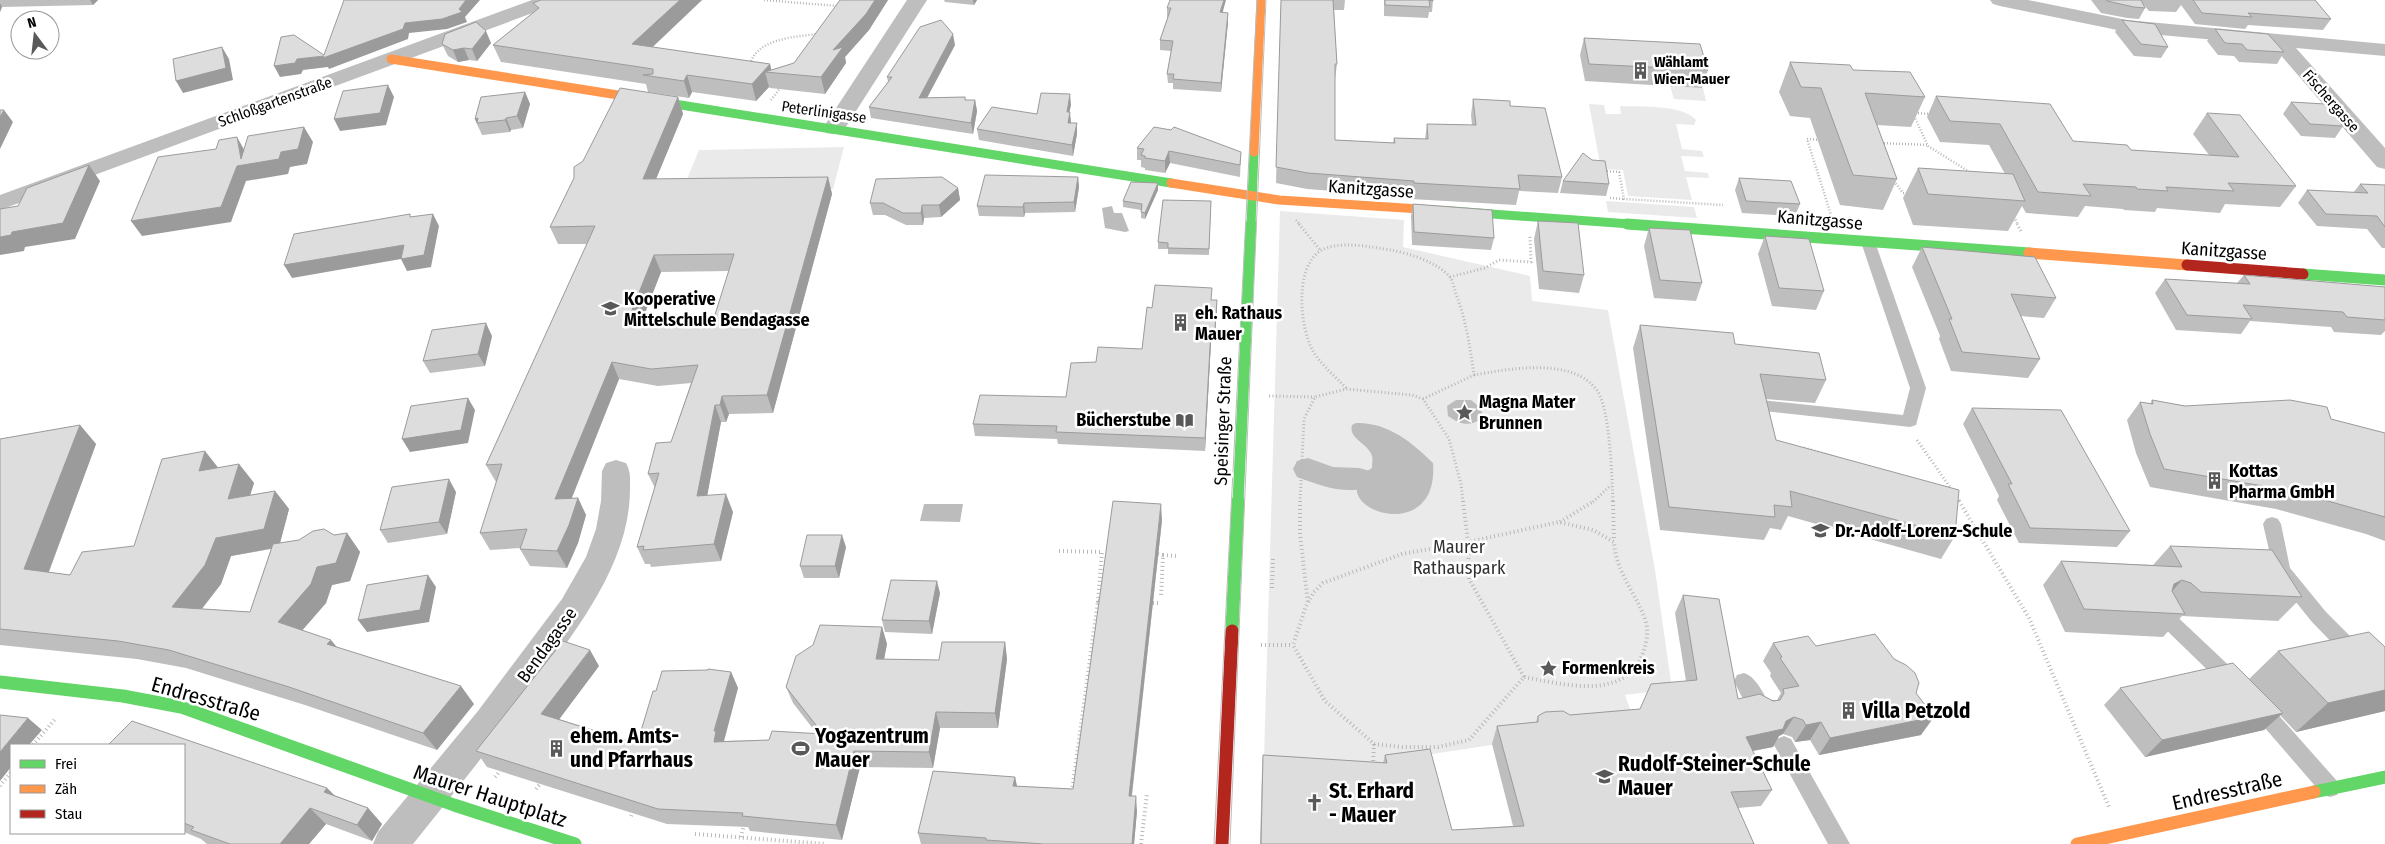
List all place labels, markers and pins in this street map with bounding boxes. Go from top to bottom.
place label: Wählamt Wien-Mauer [1654,53,1730,88]
building icon: Wählamt Wien-Mauer [1630,61,1650,81]
place label: Kooperative Mittelschule Bendagasse [624,288,810,331]
school or university icon: Kooperative Mittelschule Bendagasse [600,299,620,319]
place label: eh. Rathaus Mauer [1195,302,1282,345]
building icon: eh. Rathaus Mauer [1171,313,1191,333]
place label: Magna Mater Brunnen [1479,391,1576,434]
place icon: Magna Mater Brunnen [1455,402,1475,422]
place label: Bücherstube [1076,409,1171,431]
library icon: Bücherstube [1175,410,1195,430]
place label: Kottas Pharma GmbH [2229,460,2335,503]
building icon: Kottas Pharma GmbH [2205,471,2225,491]
place label: Dr.-Adolf-Lorenz-Schule [1835,520,2012,542]
school or university icon: Dr.-Adolf-Lorenz-Schule [1811,521,1831,541]
place label: Formenkreis [1562,657,1655,679]
place icon: Formenkreis [1538,658,1558,678]
place label: Villa Petzold [1861,698,1970,724]
building icon: Villa Petzold [1838,701,1858,721]
place label: ehem. Amts- und Pfarrhaus [570,723,693,773]
place label: Yogazentrum Mauer [814,723,929,773]
building icon: ehem. Amts- und Pfarrhaus [546,738,566,758]
sports icon: Yogazentrum Mauer [791,738,811,758]
place label: Rudolf-Steiner-Schule Mauer [1618,751,1811,801]
school or university icon: Rudolf-Steiner-Schule Mauer [1594,766,1614,786]
place label: St. Erhard - Mauer [1329,778,1414,828]
church icon: St. Erhard - Mauer [1305,793,1325,813]

